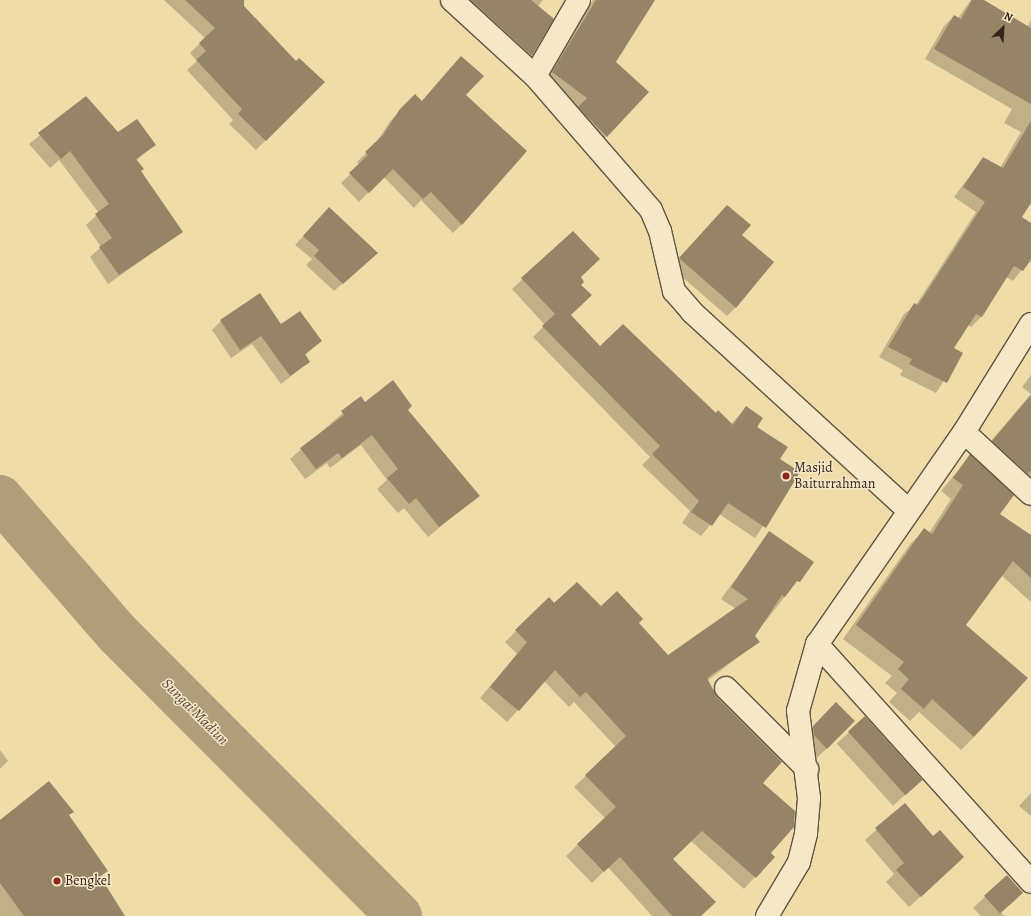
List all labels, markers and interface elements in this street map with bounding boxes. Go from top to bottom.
north arrow [983,8,1023,48]
text: N [1001,8,1015,25]
place label: Masjid Baiturrahman [794,460,875,492]
marker: Masjid Baiturrahman [781,471,791,481]
water label: Sungai Madiun [158,675,232,749]
place label: Bengkel [65,873,111,889]
marker: Bengkel [52,876,62,886]

